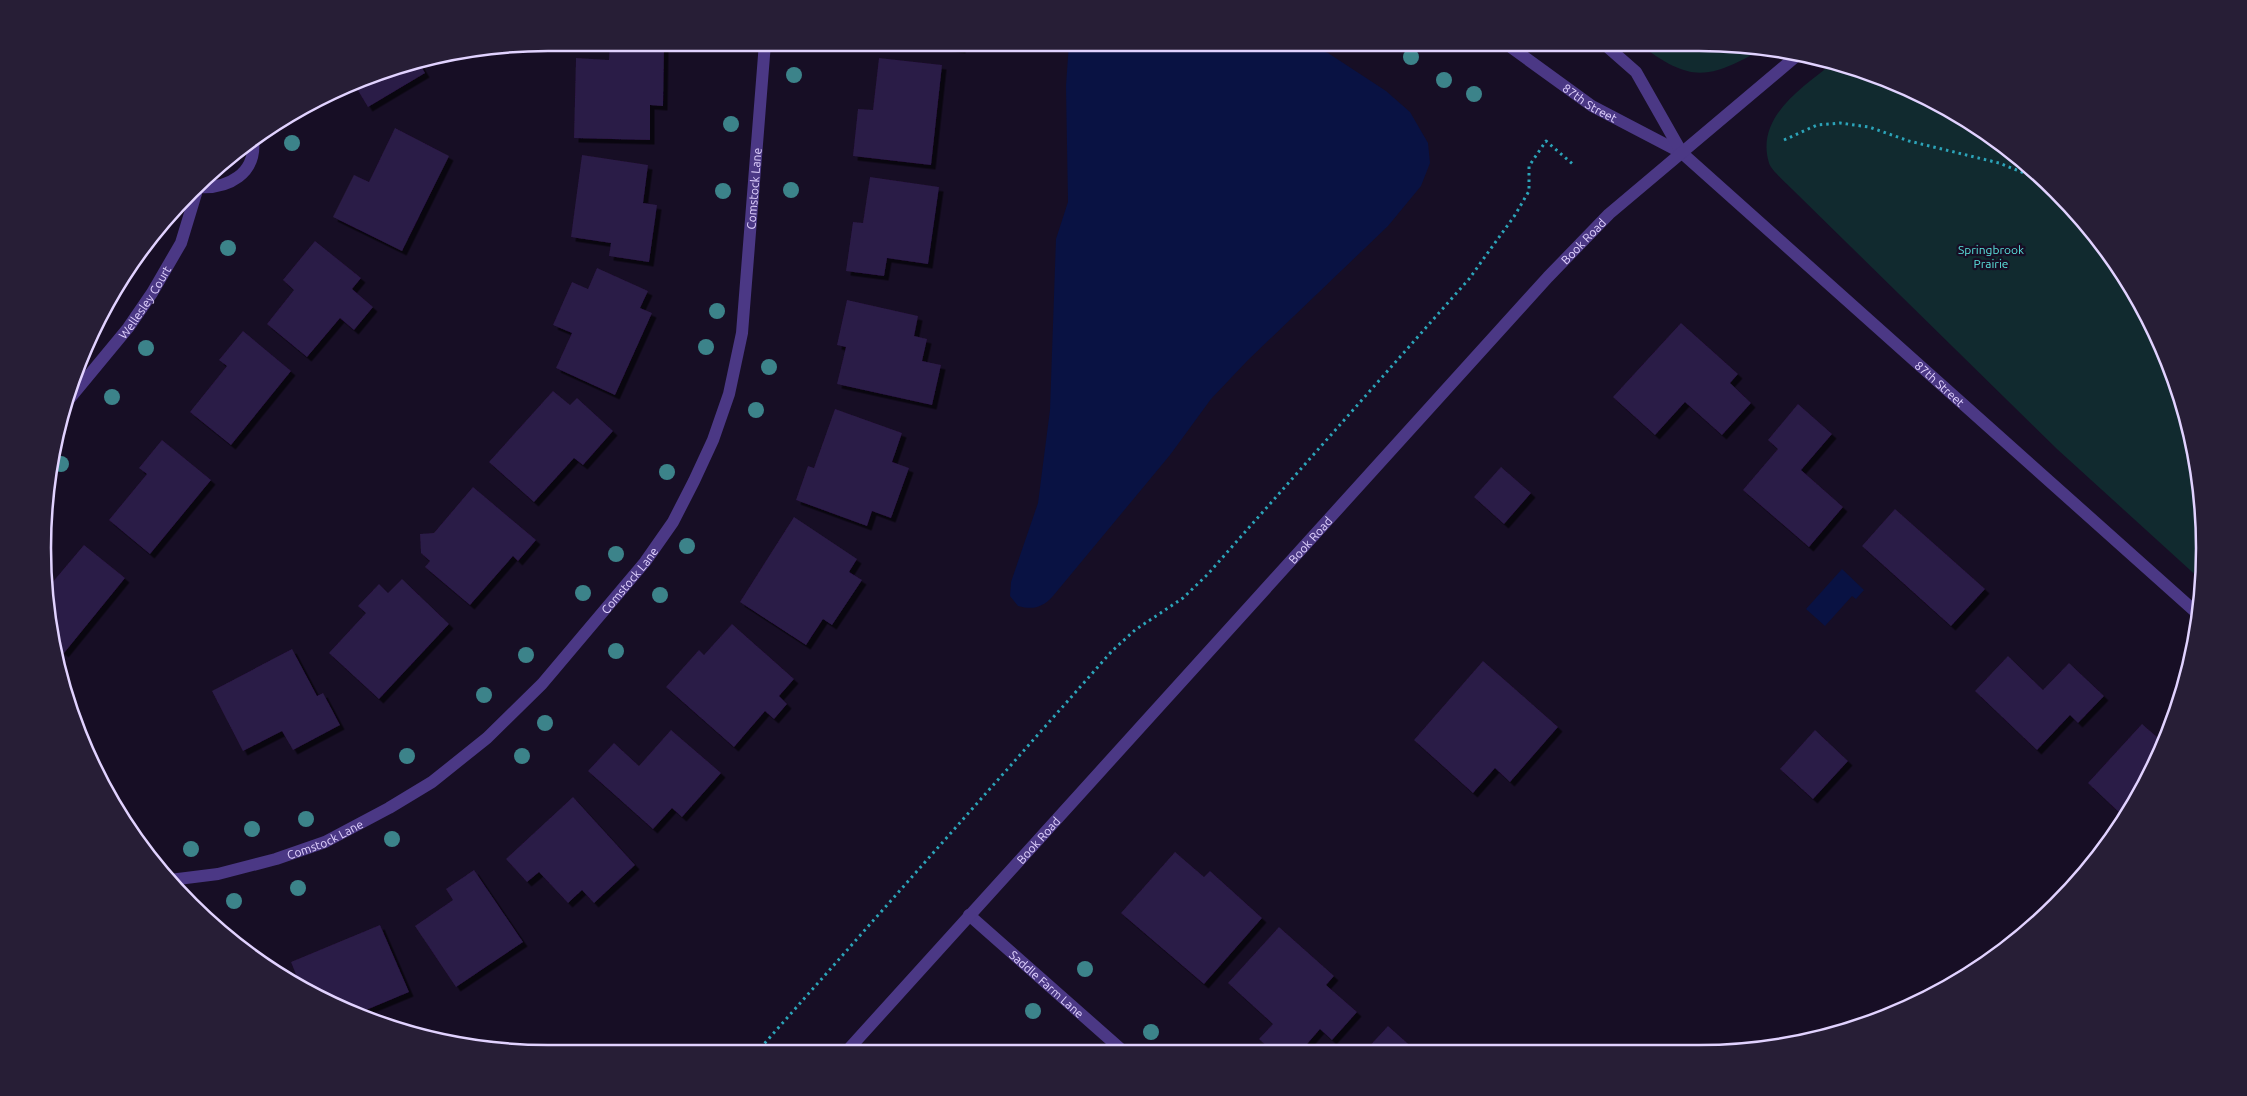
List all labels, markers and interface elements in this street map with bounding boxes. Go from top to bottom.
street label: 87th Street [1561,81,1619,125]
street label: Comstock Lane [744,147,763,230]
street label: Book Road [1558,215,1608,266]
park label: Springbrook Prairie [1958,243,2024,270]
street label: Wellesley Court [116,263,173,341]
street label: 87th Street [1913,358,1968,409]
street label: Book Road [1286,514,1334,566]
street label: Comstock Lane [598,544,660,616]
street label: Book Road [1014,814,1062,866]
street label: Comstock Lane [285,817,365,861]
street label: Saddle Farm Lane [1007,948,1087,1020]

